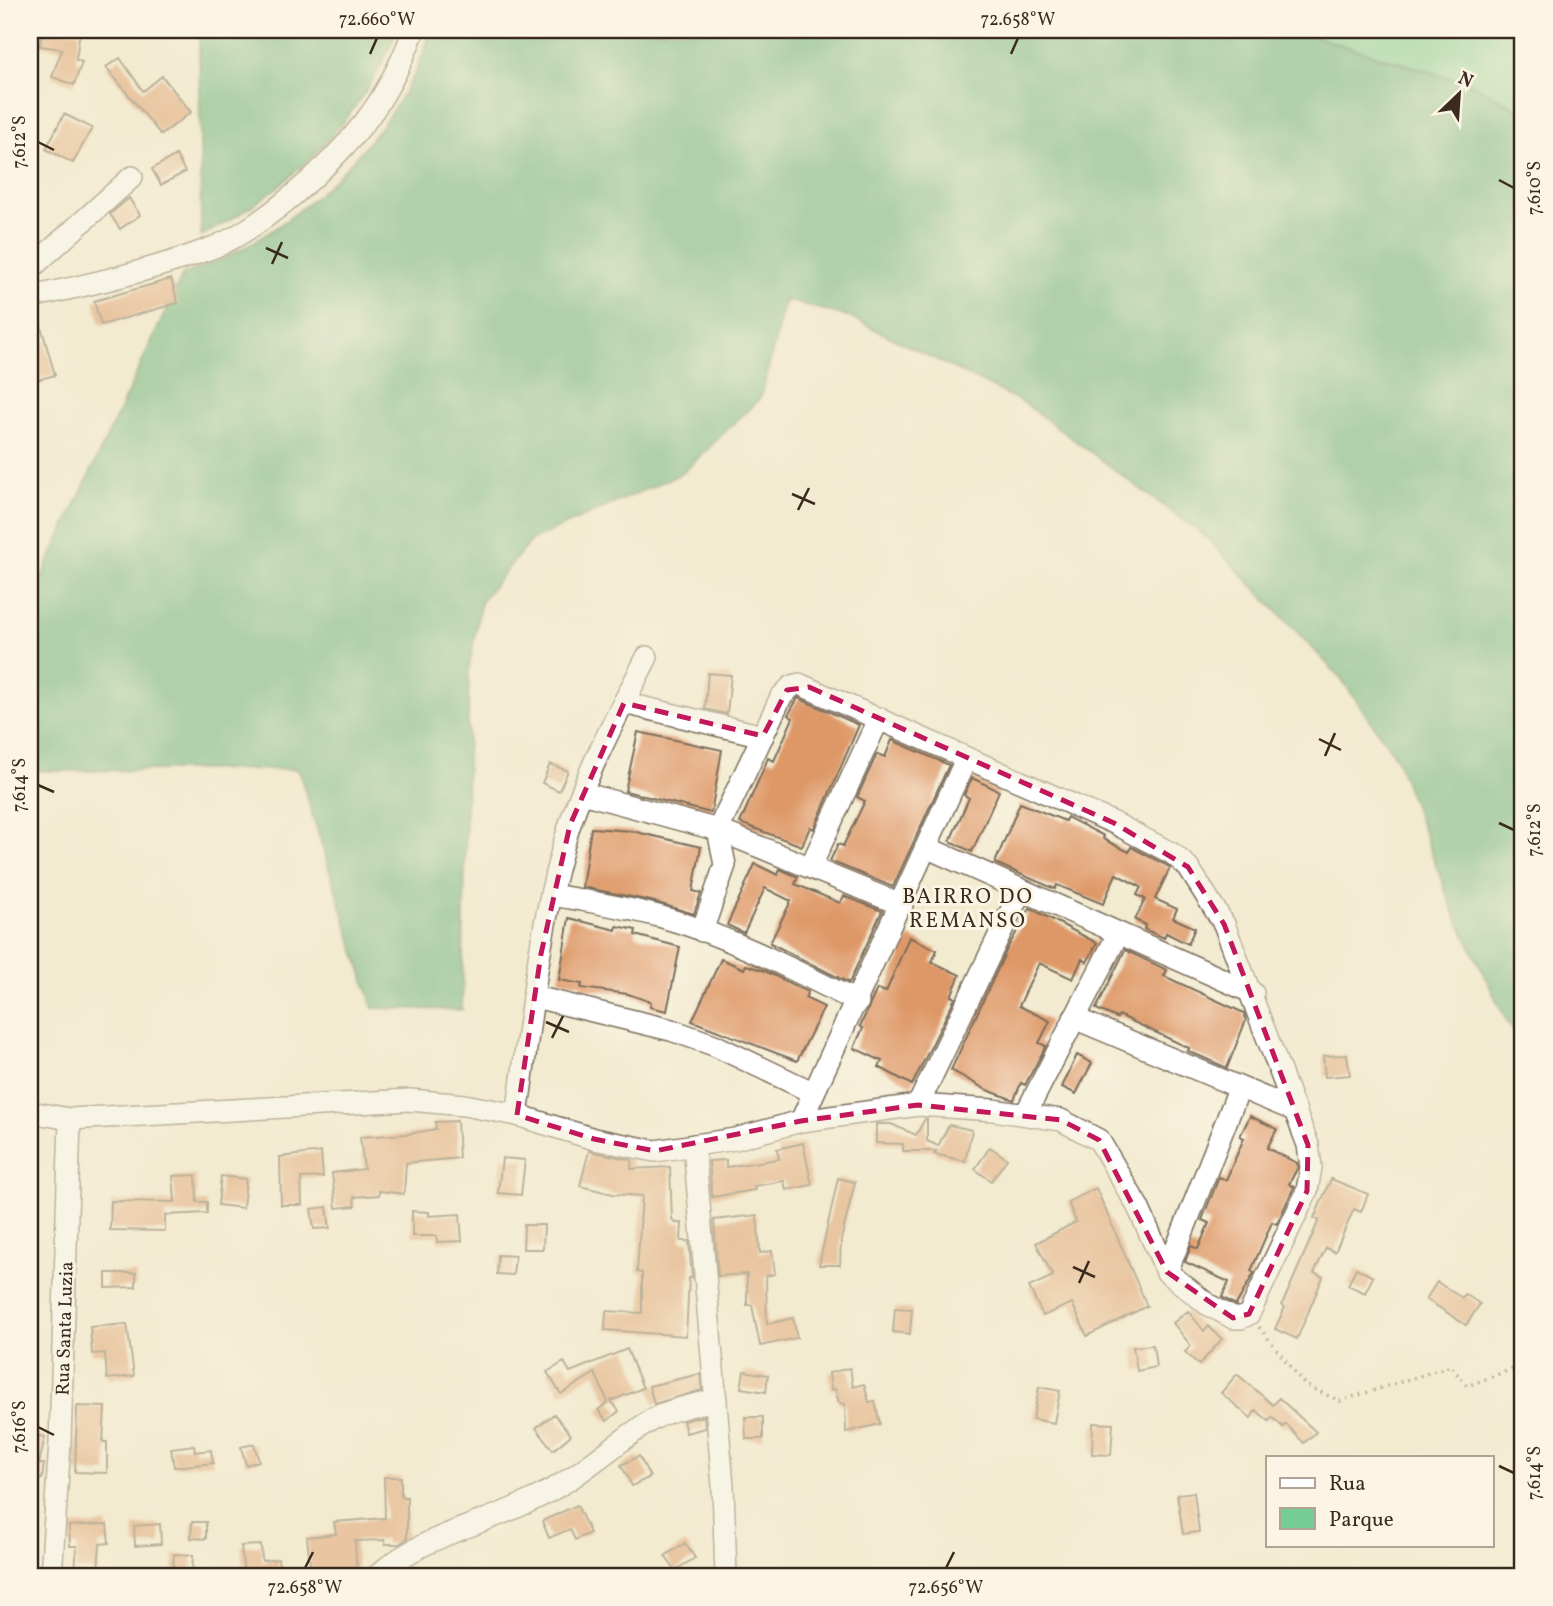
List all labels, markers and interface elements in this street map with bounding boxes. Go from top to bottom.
text: 72.660°W [339,8,415,33]
text: 72.658°W [981,8,1055,33]
north arrow [1424,60,1494,130]
text: N [1454,66,1477,95]
text: 7.612°S [8,115,33,169]
text: 7.610°S [1523,161,1548,215]
text: 7.614°S [8,758,33,812]
text: 7.612°S [1523,803,1548,857]
district label: BAIRRO DO REMANSO [902,883,1034,936]
street label: Rua Santa Luzia [50,1261,81,1396]
text: 7.616°S [8,1400,33,1454]
text: 7.614°S [1523,1446,1548,1500]
legend [1266,1456,1494,1546]
text: Rua [1329,1470,1366,1499]
text: Parque [1329,1506,1394,1535]
text: 72.658°W [268,1576,342,1601]
text: 72.656°W [909,1576,983,1601]

